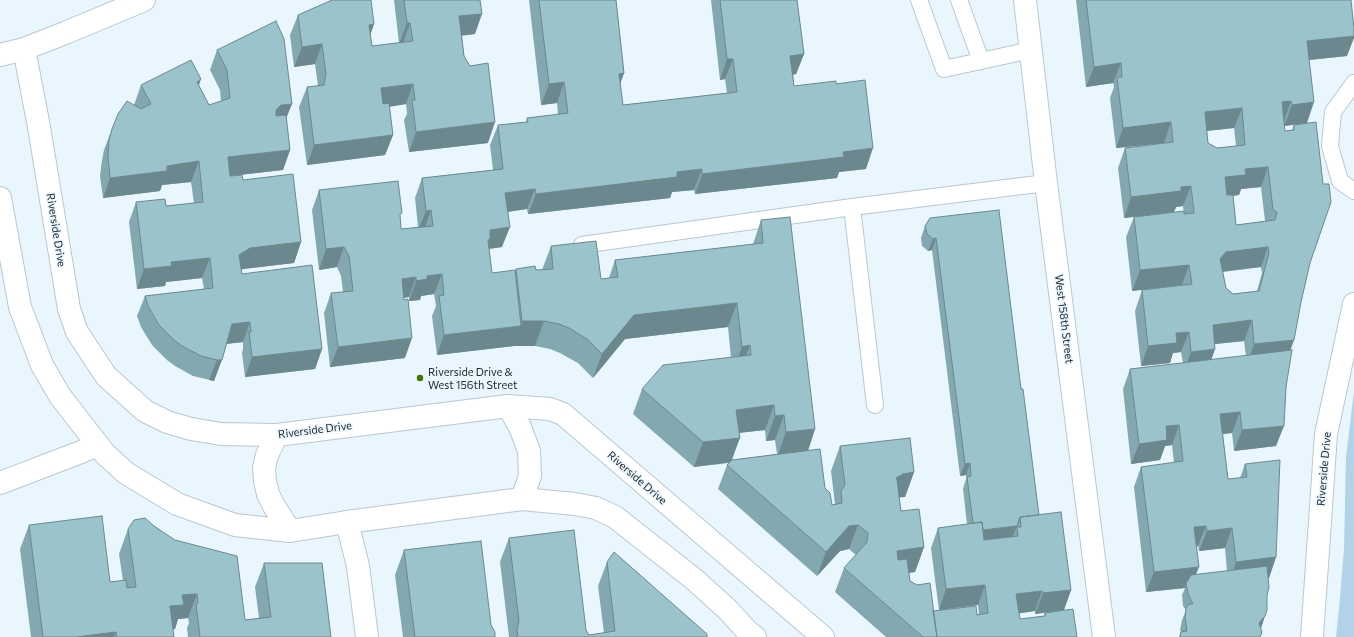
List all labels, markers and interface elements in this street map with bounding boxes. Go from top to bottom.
street label: Riverside Drive [44,192,68,268]
street label: West 158th Street [1052,274,1076,364]
place label: Riverside Drive & West 156th Street [428,365,518,391]
marker: Riverside Drive & West 156th Street [415,373,425,383]
street label: Riverside Drive [277,419,353,441]
street label: Riverside Drive [1314,431,1334,507]
street label: Riverside Drive [605,449,669,507]

